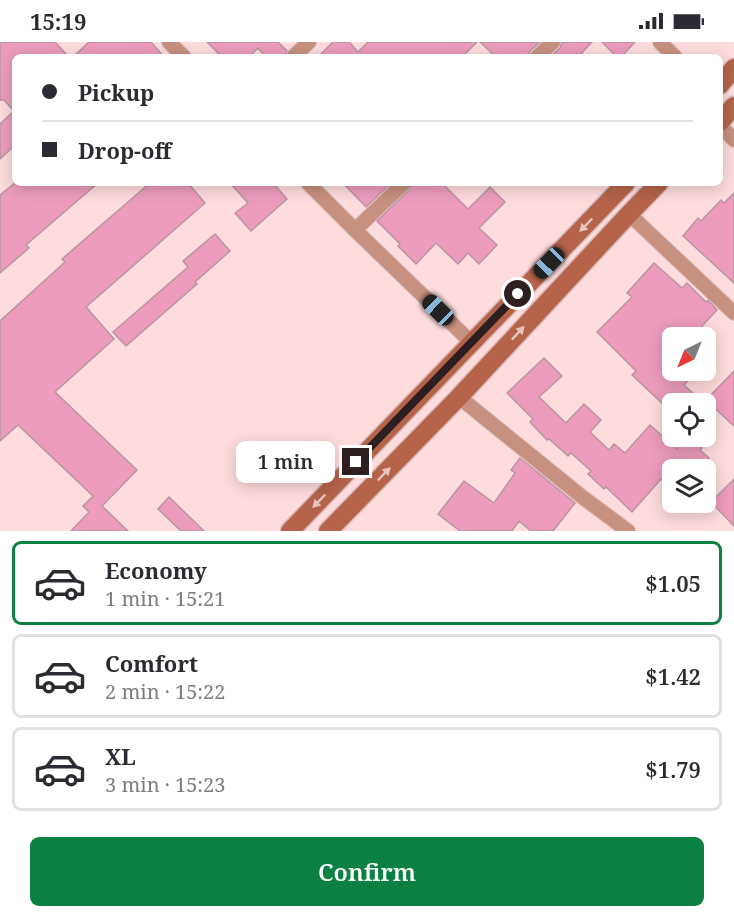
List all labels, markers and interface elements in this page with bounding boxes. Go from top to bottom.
text: 15:19 [30,6,86,36]
text: Pickup [78,77,154,107]
text: Drop-off [78,135,171,165]
one-way arrow [579,217,593,231]
car [530,244,568,282]
route start [504,280,531,307]
car [419,291,457,329]
one-way arrow [511,326,525,340]
north arrow [662,327,716,381]
map controls [662,327,716,513]
button: locate [662,393,716,447]
callout: 1 min [236,441,335,483]
text: 1 min [258,448,313,475]
route end [342,448,369,475]
button: layers [662,459,716,513]
one-way arrow [377,467,391,482]
one-way arrow [312,494,326,508]
text: Economy [105,555,207,585]
icon: car [33,556,87,610]
text: $1.05 [645,568,701,598]
text: 1 min · 15:21 [105,585,225,612]
text: Comfort [105,648,198,678]
icon: car [33,649,87,703]
text: $1.42 [645,661,701,691]
text: 2 min · 15:22 [105,678,225,705]
text: XL [105,741,136,771]
icon: car [33,742,87,796]
text: $1.79 [645,754,701,784]
text: 3 min · 15:23 [105,771,225,798]
button: Confirm [30,837,704,906]

